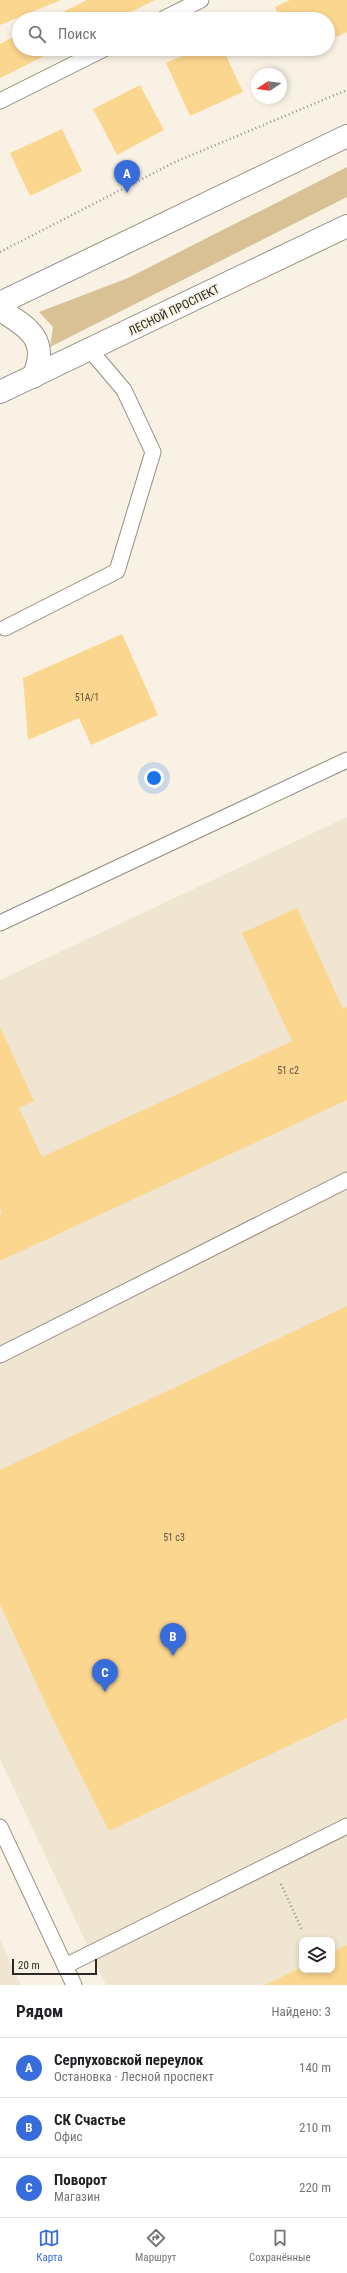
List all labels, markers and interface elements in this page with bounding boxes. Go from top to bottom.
search box [12,12,335,56]
icon: search [26,23,48,45]
text: Поиск [58,25,97,43]
north arrow [251,68,287,104]
pin: A [114,160,140,193]
street label: ЛЕСНОЙ ПРОСПЕКТ [126,281,222,338]
house number: 51А/1 [75,692,99,703]
your location [144,768,164,788]
house number: 51 с2 [277,1065,299,1076]
house number: 51 с3 [163,1532,185,1543]
pin: B [160,1623,186,1656]
pin: C [92,1659,118,1692]
map controls [299,1937,335,1973]
button: layers [299,1937,335,1973]
scale bar [12,1957,97,1976]
text: 20 m [18,1959,40,1972]
text: Рядом [16,2001,63,2021]
text: Найдено: 3 [271,2004,331,2019]
text: Серпуховской переулок [54,2051,203,2069]
text: A [25,2060,33,2075]
text: 140 m [299,2060,331,2075]
text: Остановка · Лесной проспект [54,2069,214,2084]
text: СК Счастье [54,2111,126,2129]
text: B [25,2120,33,2135]
text: 210 m [299,2120,331,2135]
text: Офис [54,2129,83,2144]
text: Поворот [54,2171,107,2189]
text: C [25,2180,33,2195]
text: 220 m [299,2180,331,2195]
text: Магазин [54,2189,100,2204]
tab: Карта [36,2227,63,2264]
tab: Маршрут [135,2227,176,2264]
tab: Сохранённые [249,2227,311,2264]

